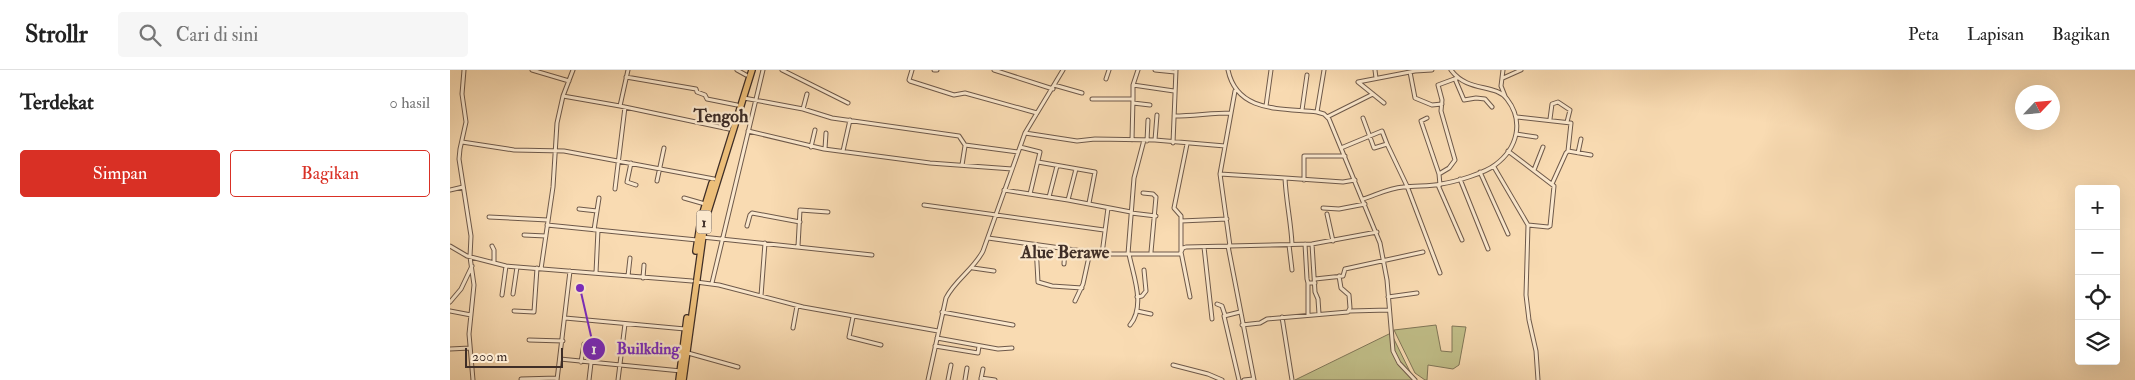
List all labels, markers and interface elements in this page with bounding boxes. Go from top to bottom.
search box [118,12,468,57]
text: Strollr [25,19,88,50]
icon: search [136,21,164,49]
text: Cari di sini [176,23,258,47]
text: Peta [1908,23,1939,46]
text: Lapisan [1967,23,2024,46]
text: Bagikan [2052,23,2110,46]
north arrow [2015,85,2060,130]
text: Terdekat [20,89,94,116]
text: 0 hasil [390,93,430,113]
district label: Tengoh [693,105,749,128]
button: Simpan [20,150,220,197]
button: Bagikan [230,150,430,197]
map controls [2075,185,2120,365]
button: + [2075,185,2120,230]
road number: 1 [696,210,712,233]
button: − [2075,230,2120,275]
district label: Alue Berawe [1020,241,1110,264]
button: locate [2075,275,2120,320]
button: layers [2075,320,2120,365]
callout: Builkding [581,333,689,364]
text: Builkding [617,339,681,360]
text: 1 [591,340,597,359]
scale bar [465,345,562,368]
text: 200 m [472,348,507,365]

